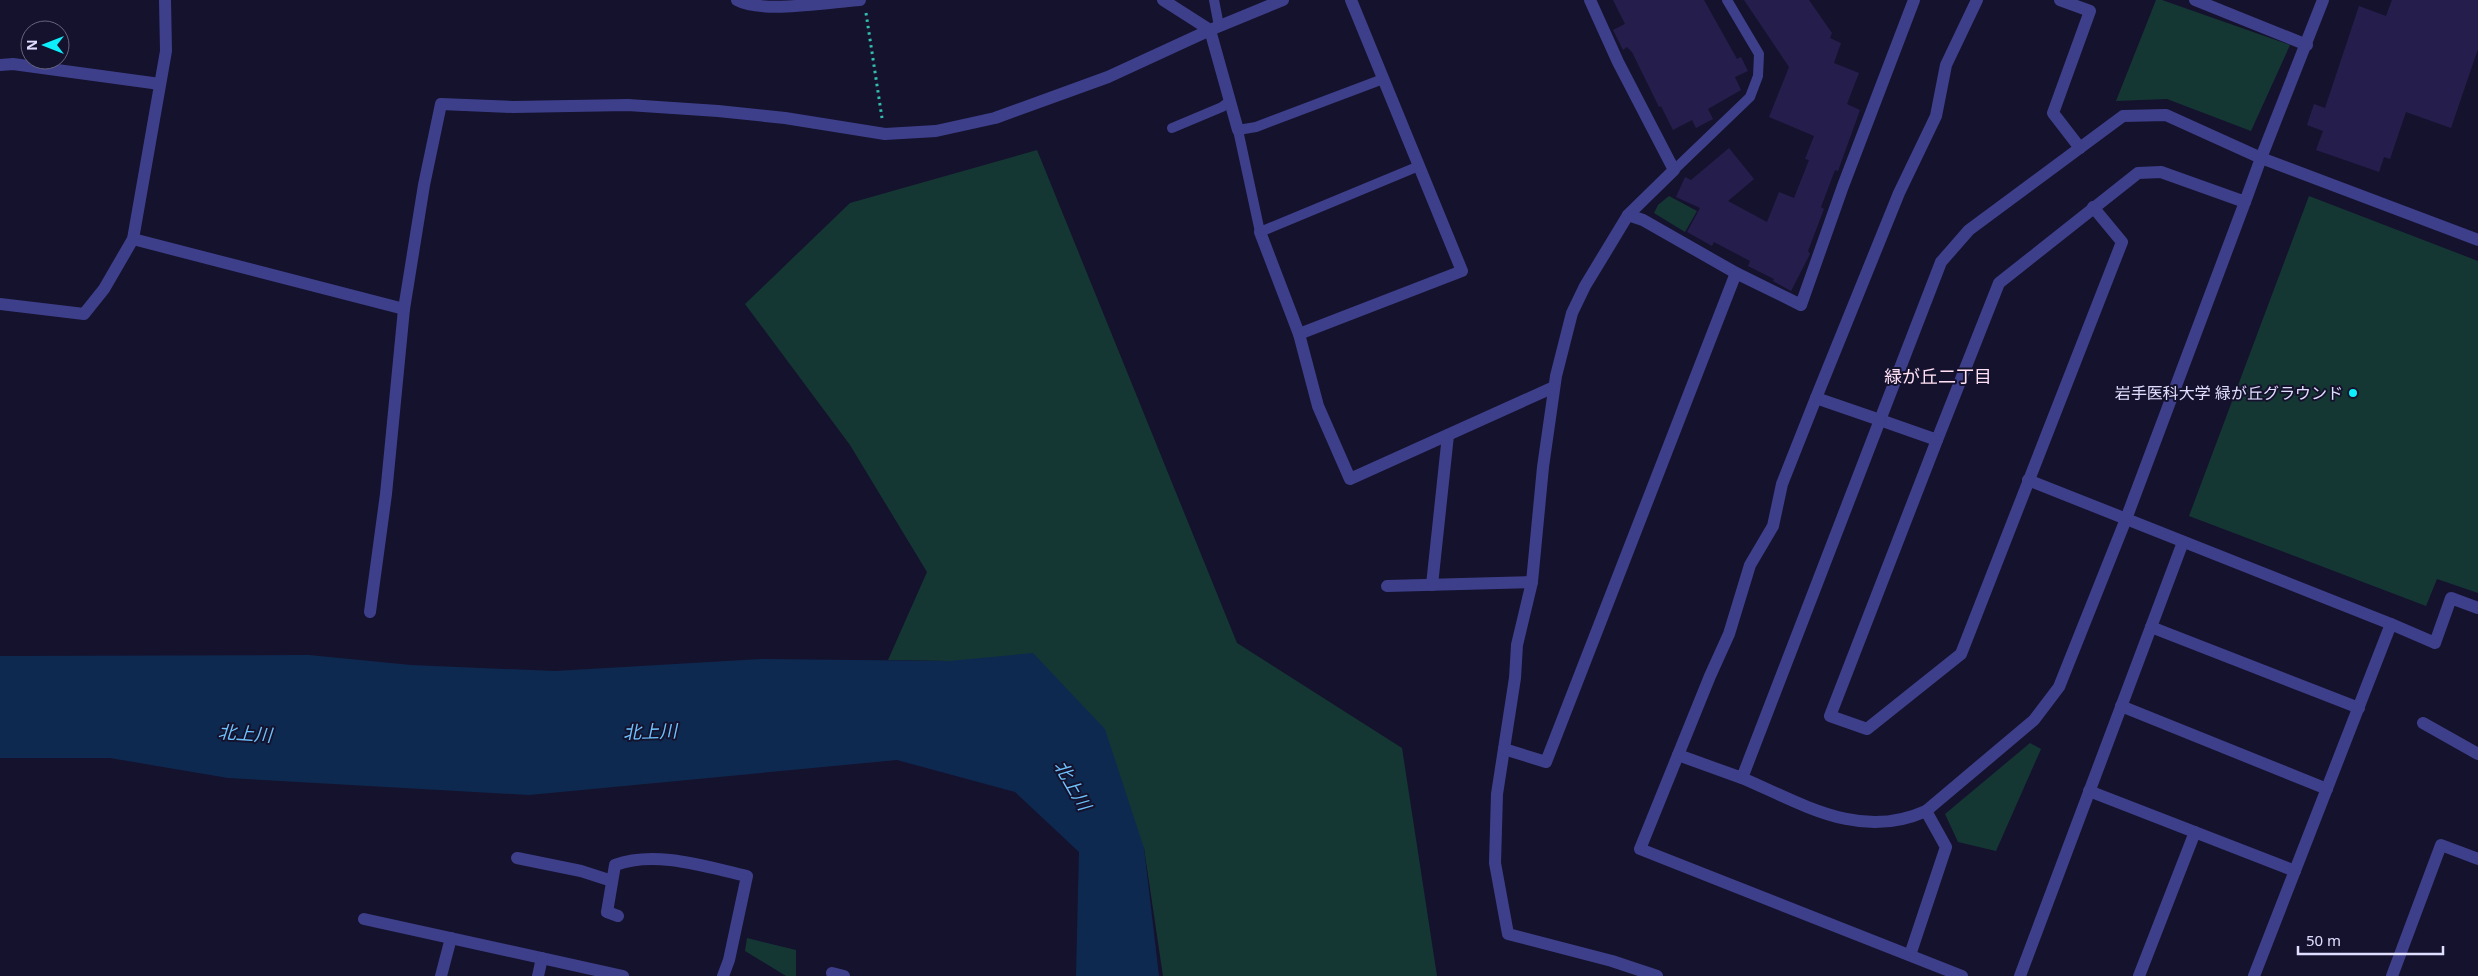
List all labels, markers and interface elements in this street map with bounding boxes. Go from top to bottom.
north arrow [20,20,70,70]
text: N [22,39,41,51]
district label: 緑が丘二丁目 [1884,364,1992,388]
place label: 岩手医科大学 緑が丘グラウンド [2115,382,2343,404]
marker: 岩手医科大学 緑が丘グラウンド [2347,387,2359,399]
water label: 北上川 [623,718,679,744]
water label: 北上川 [217,719,275,747]
water label: 北上川 [1049,756,1098,816]
scale bar [2298,924,2443,956]
text: 50 m [2306,930,2341,950]

